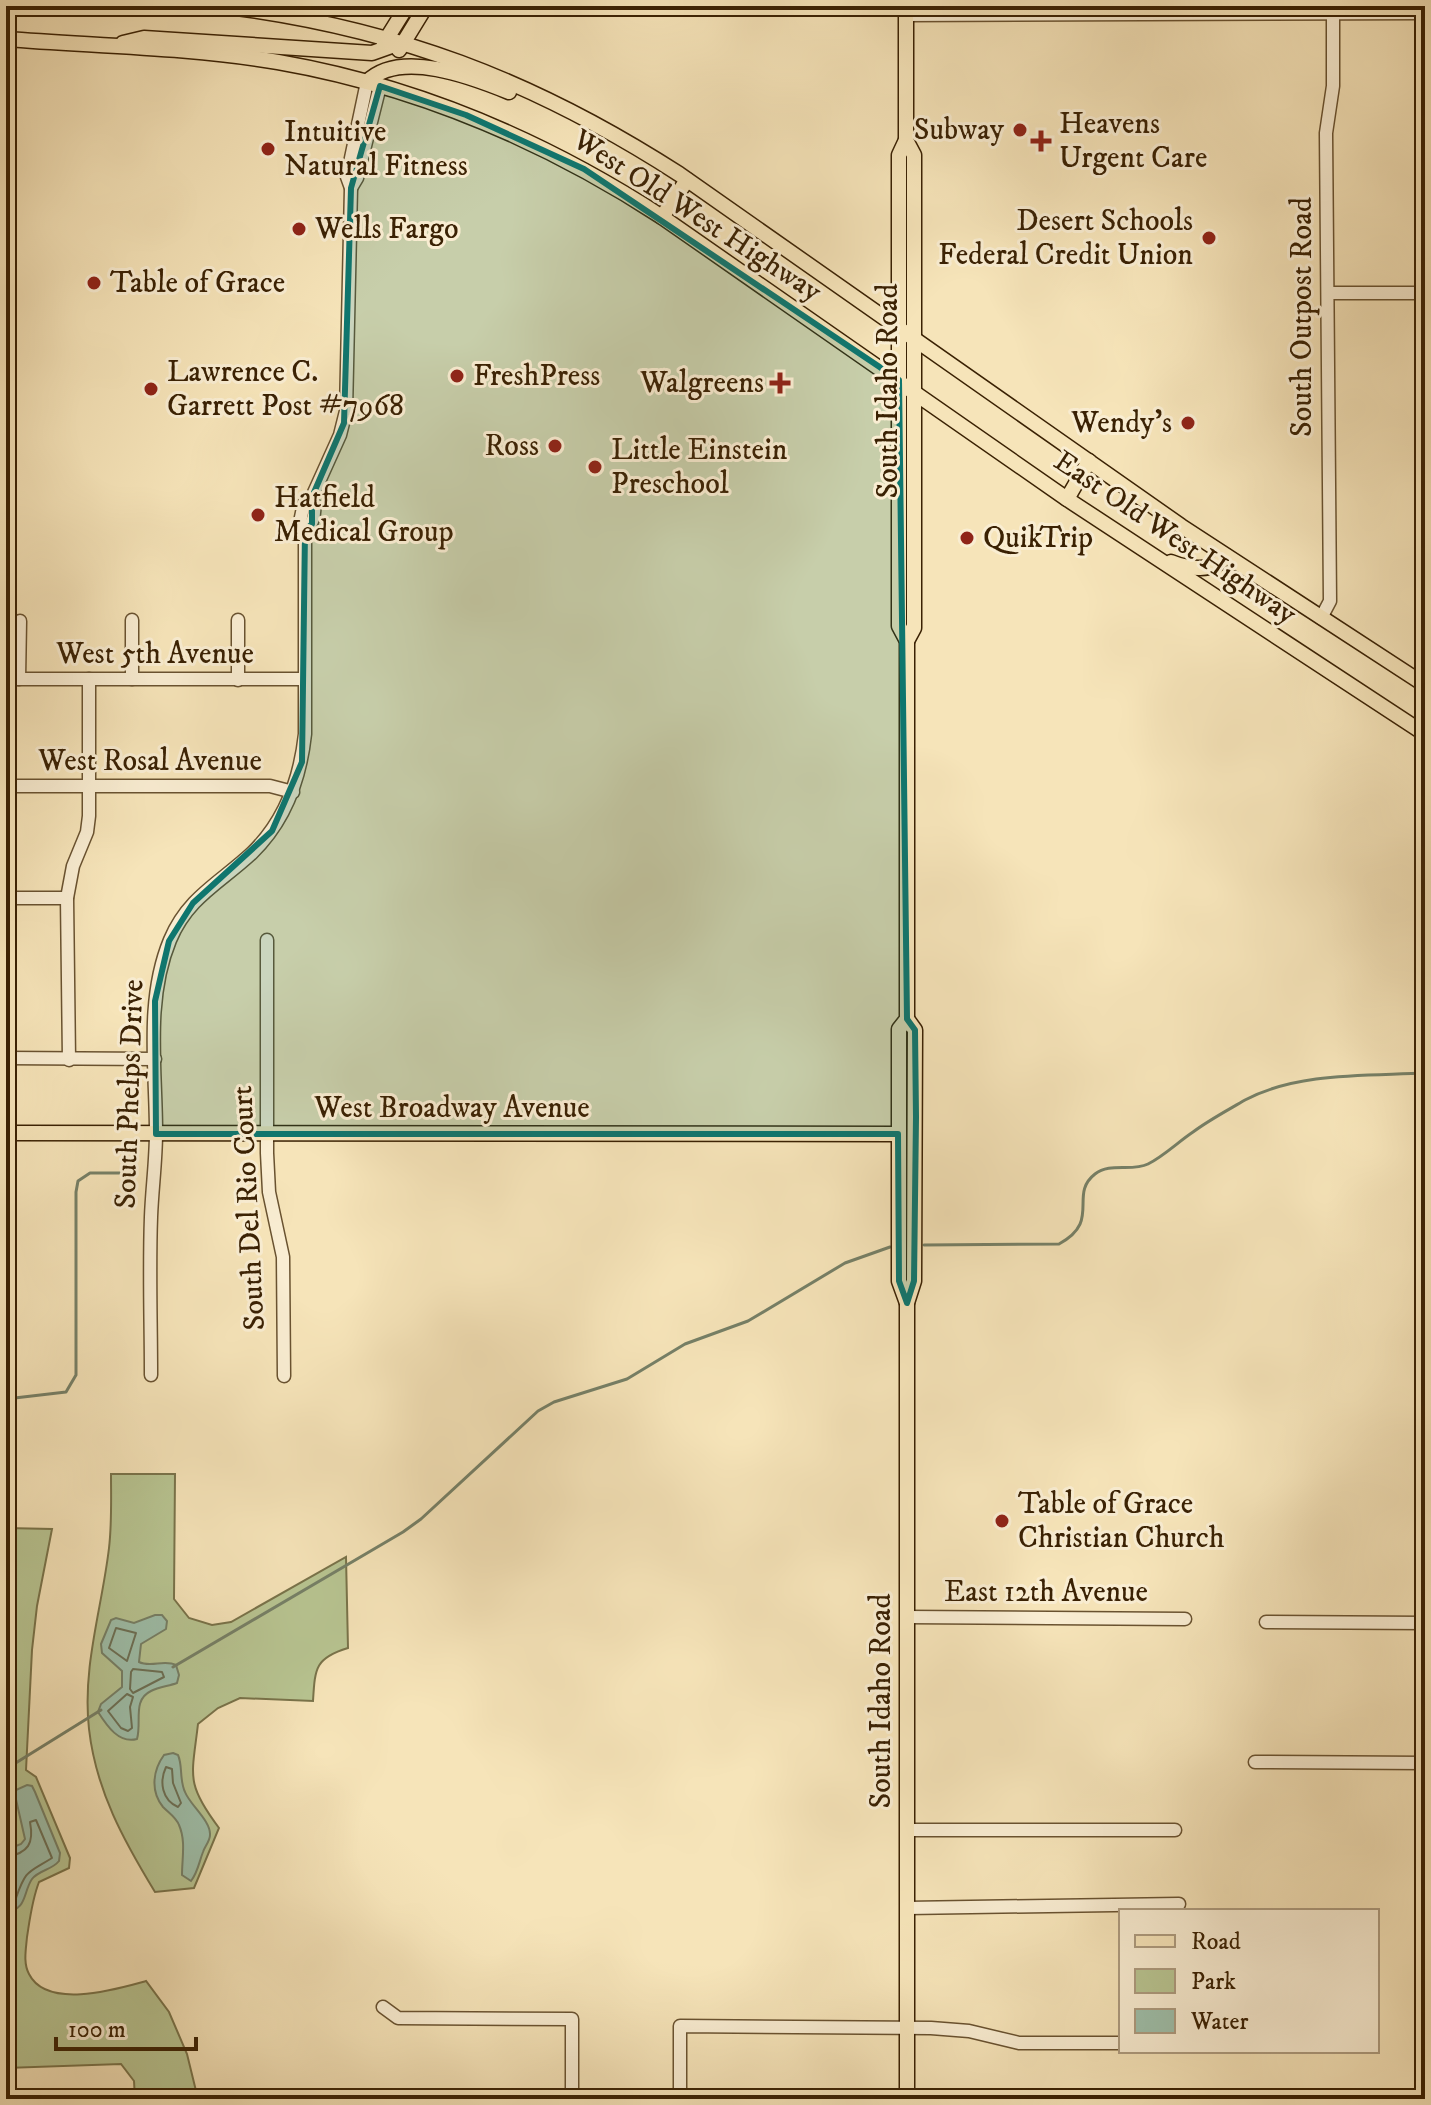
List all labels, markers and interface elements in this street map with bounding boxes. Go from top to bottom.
place label: Heavens Urgent Care [1059,106,1207,177]
place label: Subway [914,112,1005,149]
place label: Intuitive Natural Fitness [284,114,468,185]
street label: West Old West Highway [565,121,829,311]
marker: Subway [1011,121,1029,139]
marker: Heavens Urgent Care [1030,130,1052,152]
marker: Intuitive Natural Fitness [259,140,277,158]
street label: South Outpost Road [1284,197,1321,437]
place label: Desert Schools Federal Credit Union [938,203,1193,274]
place label: Wells Fargo [314,211,459,248]
marker: Wells Fargo [290,220,308,238]
marker: Desert Schools Federal Credit Union [1200,229,1218,247]
place label: Table of Grace [110,265,285,302]
marker: Table of Grace [85,274,103,292]
street label: South Idaho Road [870,283,907,499]
place label: Lawrence C. Garrett Post #7968 [167,354,404,425]
place label: FreshPress [473,358,600,395]
place label: Walgreens [639,365,764,402]
marker: FreshPress [448,367,466,385]
marker: Walgreens [771,374,789,392]
marker: Lawrence C. Garrett Post #7968 [142,380,160,398]
place label: Wendy's [1070,405,1172,442]
marker: Wendy's [1179,414,1197,432]
place label: Ross [485,428,539,465]
place label: Little Einstein Preschool [611,432,788,503]
marker: Ross [546,437,564,455]
street label: East Old West Highway [1047,443,1304,633]
marker: Little Einstein Preschool [586,458,604,476]
place label: Hatfield Medical Group [274,480,454,551]
marker: Hatfield Medical Group [249,506,267,524]
place label: QuikTrip [983,520,1093,557]
marker: QuikTrip [958,529,976,547]
street label: West 5th Avenue [55,636,254,673]
street label: West Rosal Avenue [37,743,262,780]
street label: South Phelps Drive [108,979,152,1209]
street label: South Del Rio Court [224,1085,274,1331]
street label: West Broadway Avenue [313,1090,590,1127]
place label: Table of Grace Christian Church [1018,1486,1225,1557]
marker: Table of Grace Christian Church [993,1512,1011,1530]
street label: East 12th Avenue [944,1574,1148,1611]
street label: South Idaho Road [863,1593,900,1809]
legend [1119,1909,1379,2053]
text: Road [1191,1927,1241,1957]
text: Park [1191,1967,1236,1997]
scale bar [56,2001,196,2051]
text: Water [1190,2007,1248,2037]
text: 100 m [68,2015,126,2045]

